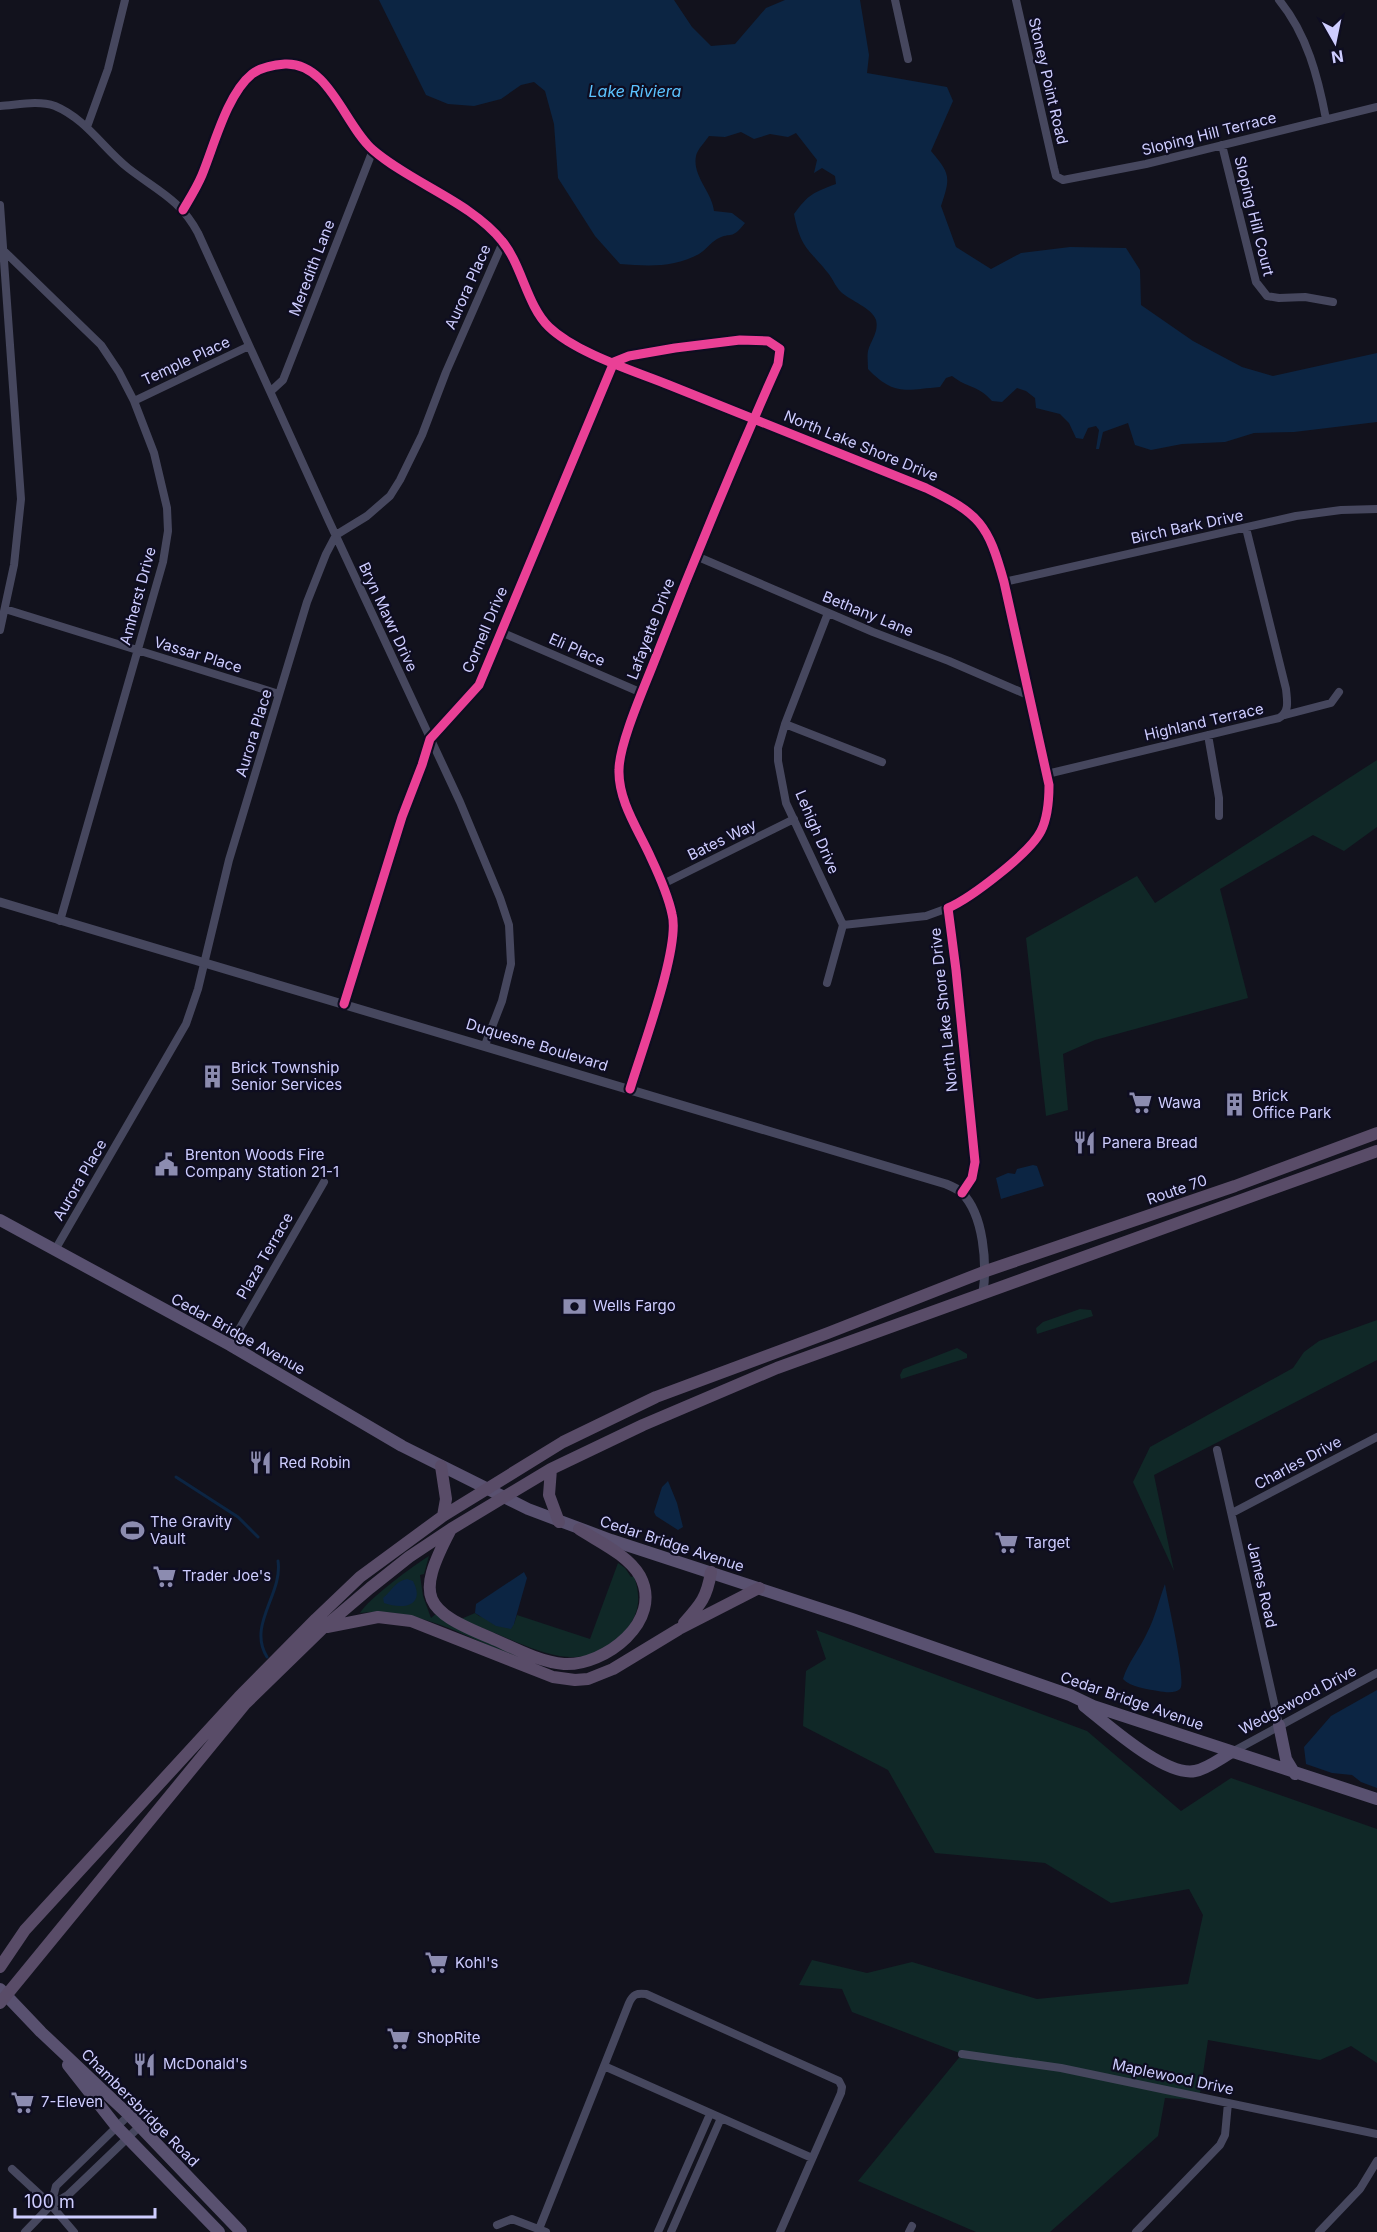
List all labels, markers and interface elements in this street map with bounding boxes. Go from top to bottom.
north arrow [1305,12,1365,72]
street label: Stoney Point Road [1025,16,1072,146]
text: N [1330,46,1345,68]
water label: Lake Riviera [589,81,682,101]
street label: Sloping Hill Terrace [1140,108,1278,159]
street label: Sloping Hill Court [1230,154,1279,278]
street label: Meredith Lane [284,217,339,319]
street label: Aurora Place [440,241,495,332]
street label: Temple Place [139,332,233,389]
street label: North Lake Shore Drive [781,406,941,485]
street label: Birch Bark Drive [1129,505,1245,548]
street label: Amherst Drive [115,545,160,647]
street label: Bryn Mawr Drive [355,559,422,675]
street label: Lafayette Drive [623,576,679,682]
street label: Cornell Drive [458,584,511,676]
street label: Bethany Lane [820,587,917,640]
street label: Eli Place [546,629,608,670]
street label: Vassar Place [152,632,244,677]
street label: Aurora Place [231,687,276,779]
street label: Highland Terrace [1142,699,1265,744]
street label: Lehigh Drive [791,787,844,877]
street label: Bates Way [684,814,760,864]
street label: North Lake Shore Drive [925,927,962,1093]
street label: Duquesne Boulevard [464,1014,610,1075]
place label: Brick Township Senior Services [231,1058,342,1094]
building icon: Brick Township Senior Services [200,1064,226,1090]
place label: Brick Office Park [1252,1086,1332,1122]
supermarket icon: Wawa [1127,1090,1153,1116]
building icon: Brick Office Park [1221,1092,1247,1118]
place label: Wawa [1158,1093,1201,1112]
restaurant icon: Panera Bread [1071,1130,1097,1156]
place label: Panera Bread [1102,1133,1198,1152]
street label: Aurora Place [49,1136,111,1224]
place label: Brenton Woods Fire Company Station 21-1 [185,1145,339,1181]
public building icon: Brenton Woods Fire Company Station 21-1 [154,1151,180,1177]
street label: Route 70 [1144,1170,1210,1209]
street label: Plaza Terrace [232,1209,297,1303]
street label: Cedar Bridge Avenue [168,1289,309,1378]
bank icon: Wells Fargo [562,1293,588,1319]
place label: Wells Fargo [593,1296,676,1315]
street label: Charles Drive [1251,1432,1345,1493]
restaurant icon: Red Robin [248,1450,274,1476]
place label: Red Robin [279,1453,351,1472]
street label: Cedar Bridge Avenue [598,1511,747,1576]
place label: The Gravity Vault [150,1512,233,1548]
sports icon: The Gravity Vault [119,1518,145,1544]
supermarket icon: Target [994,1530,1020,1556]
place label: Target [1025,1533,1070,1552]
street label: James Road [1243,1540,1282,1630]
supermarket icon: Trader Joe's [151,1563,177,1589]
place label: Trader Joe's [182,1566,271,1585]
street label: Wedgewood Drive [1236,1661,1360,1739]
street label: Cedar Bridge Avenue [1058,1667,1206,1734]
supermarket icon: Kohl's [424,1950,450,1976]
place label: Kohl's [455,1953,498,1972]
supermarket icon: ShopRite [386,2025,412,2051]
place label: ShopRite [417,2028,480,2047]
street label: Chambersbridge Road [77,2045,203,2171]
restaurant icon: McDonald's [132,2051,158,2077]
place label: McDonald's [163,2054,248,2073]
street label: Maplewood Drive [1111,2054,1236,2099]
supermarket icon: 7-Eleven [10,2089,36,2115]
place label: 7-Eleven [41,2092,103,2111]
scale bar [15,2181,154,2219]
text: 100 m [24,2191,75,2212]

